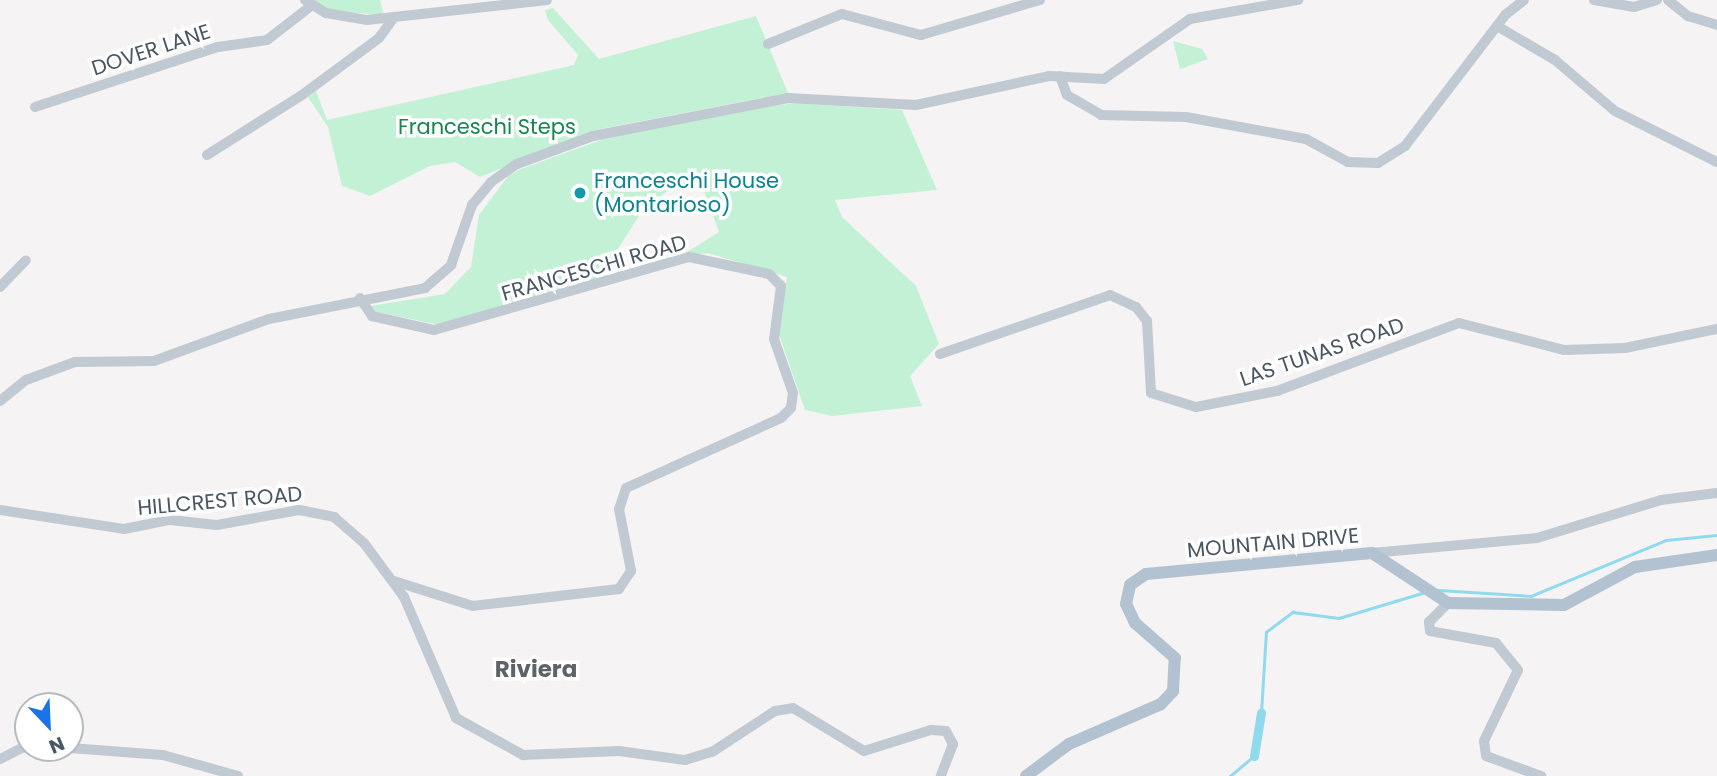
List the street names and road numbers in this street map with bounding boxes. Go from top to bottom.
street label: DOVER LANE [88,19,214,81]
street label: FRANCESCHI ROAD [499,230,689,306]
street label: LAS TUNAS ROAD [1237,312,1407,392]
street label: HILLCREST ROAD [137,481,303,521]
street label: MOUNTAIN DRIVE [1186,523,1360,563]

